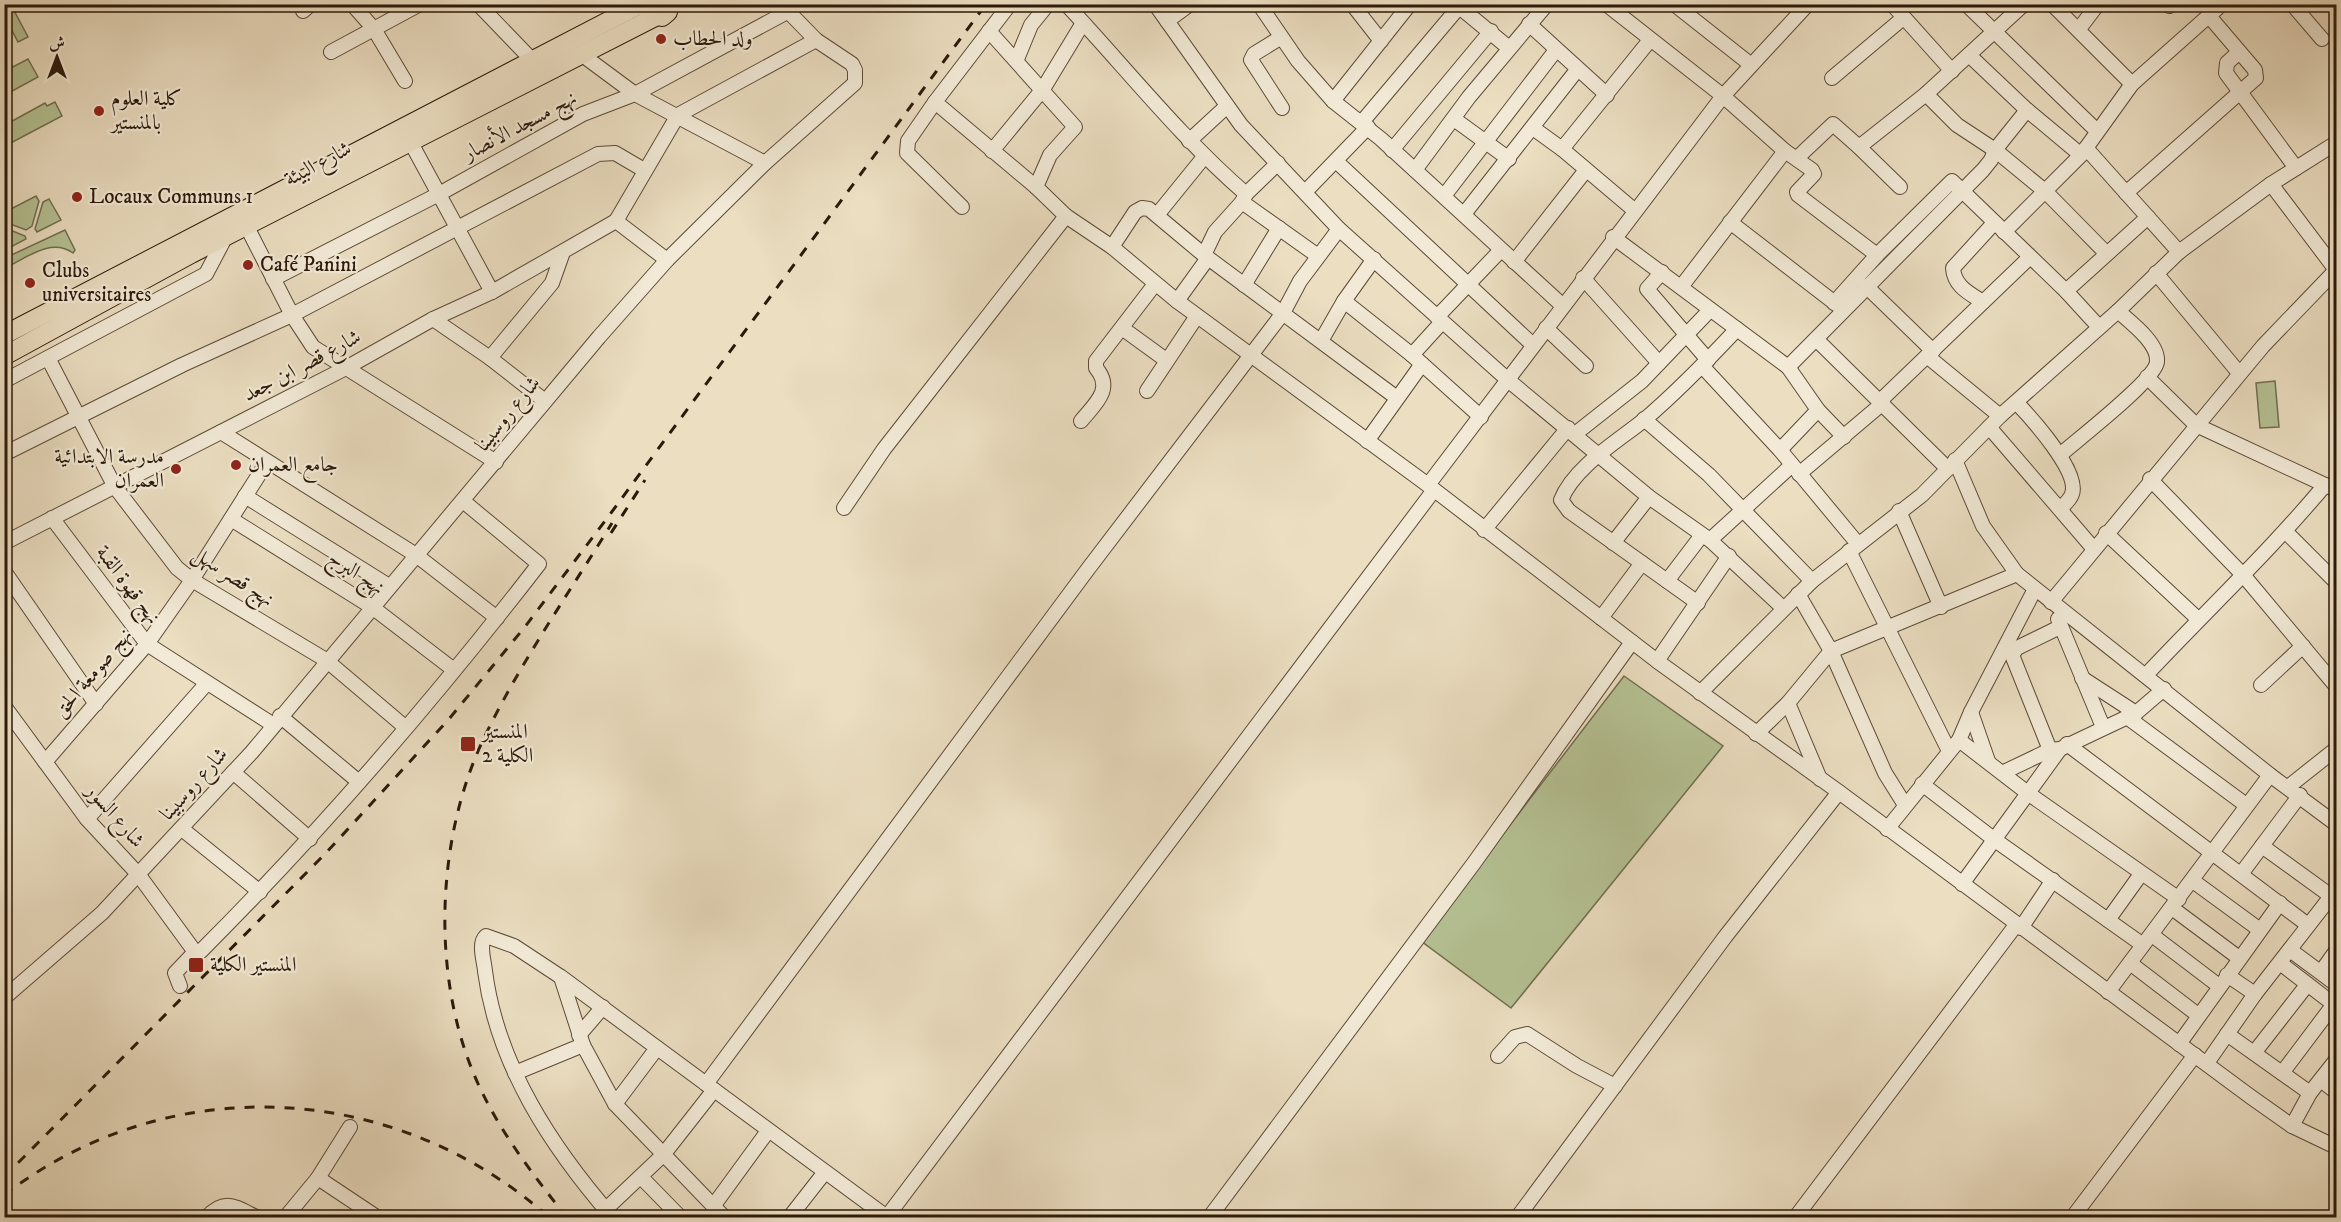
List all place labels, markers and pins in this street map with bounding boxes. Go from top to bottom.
place label: ولد الحطاب [673,26,753,52]
marker: ولد الحطاب [654,32,668,46]
place label: كلية العلوم بالمنستير [109,86,182,136]
marker: كلية العلوم بالمنستير [92,104,106,118]
place label: Locaux Communs 1 [89,184,253,210]
marker: Locaux Communs 1 [70,190,84,204]
place label: Café Panini [260,252,357,278]
place label: Clubs universitaires [42,258,151,308]
marker: Café Panini [241,258,255,272]
marker: Clubs universitaires [23,276,37,290]
place label: مدرسة الابتدائية العمران [54,444,164,494]
place label: جامع العمران [248,452,338,483]
marker: جامع العمران [229,458,243,472]
marker: مدرسة الابتدائية العمران [169,462,183,476]
place label: المنستير الكلية 2 [480,719,533,769]
marker: المنستير الكلية 2 [459,735,477,753]
place label: المنستير الكلية [210,952,297,978]
marker: المنستير الكلية [187,956,205,974]

